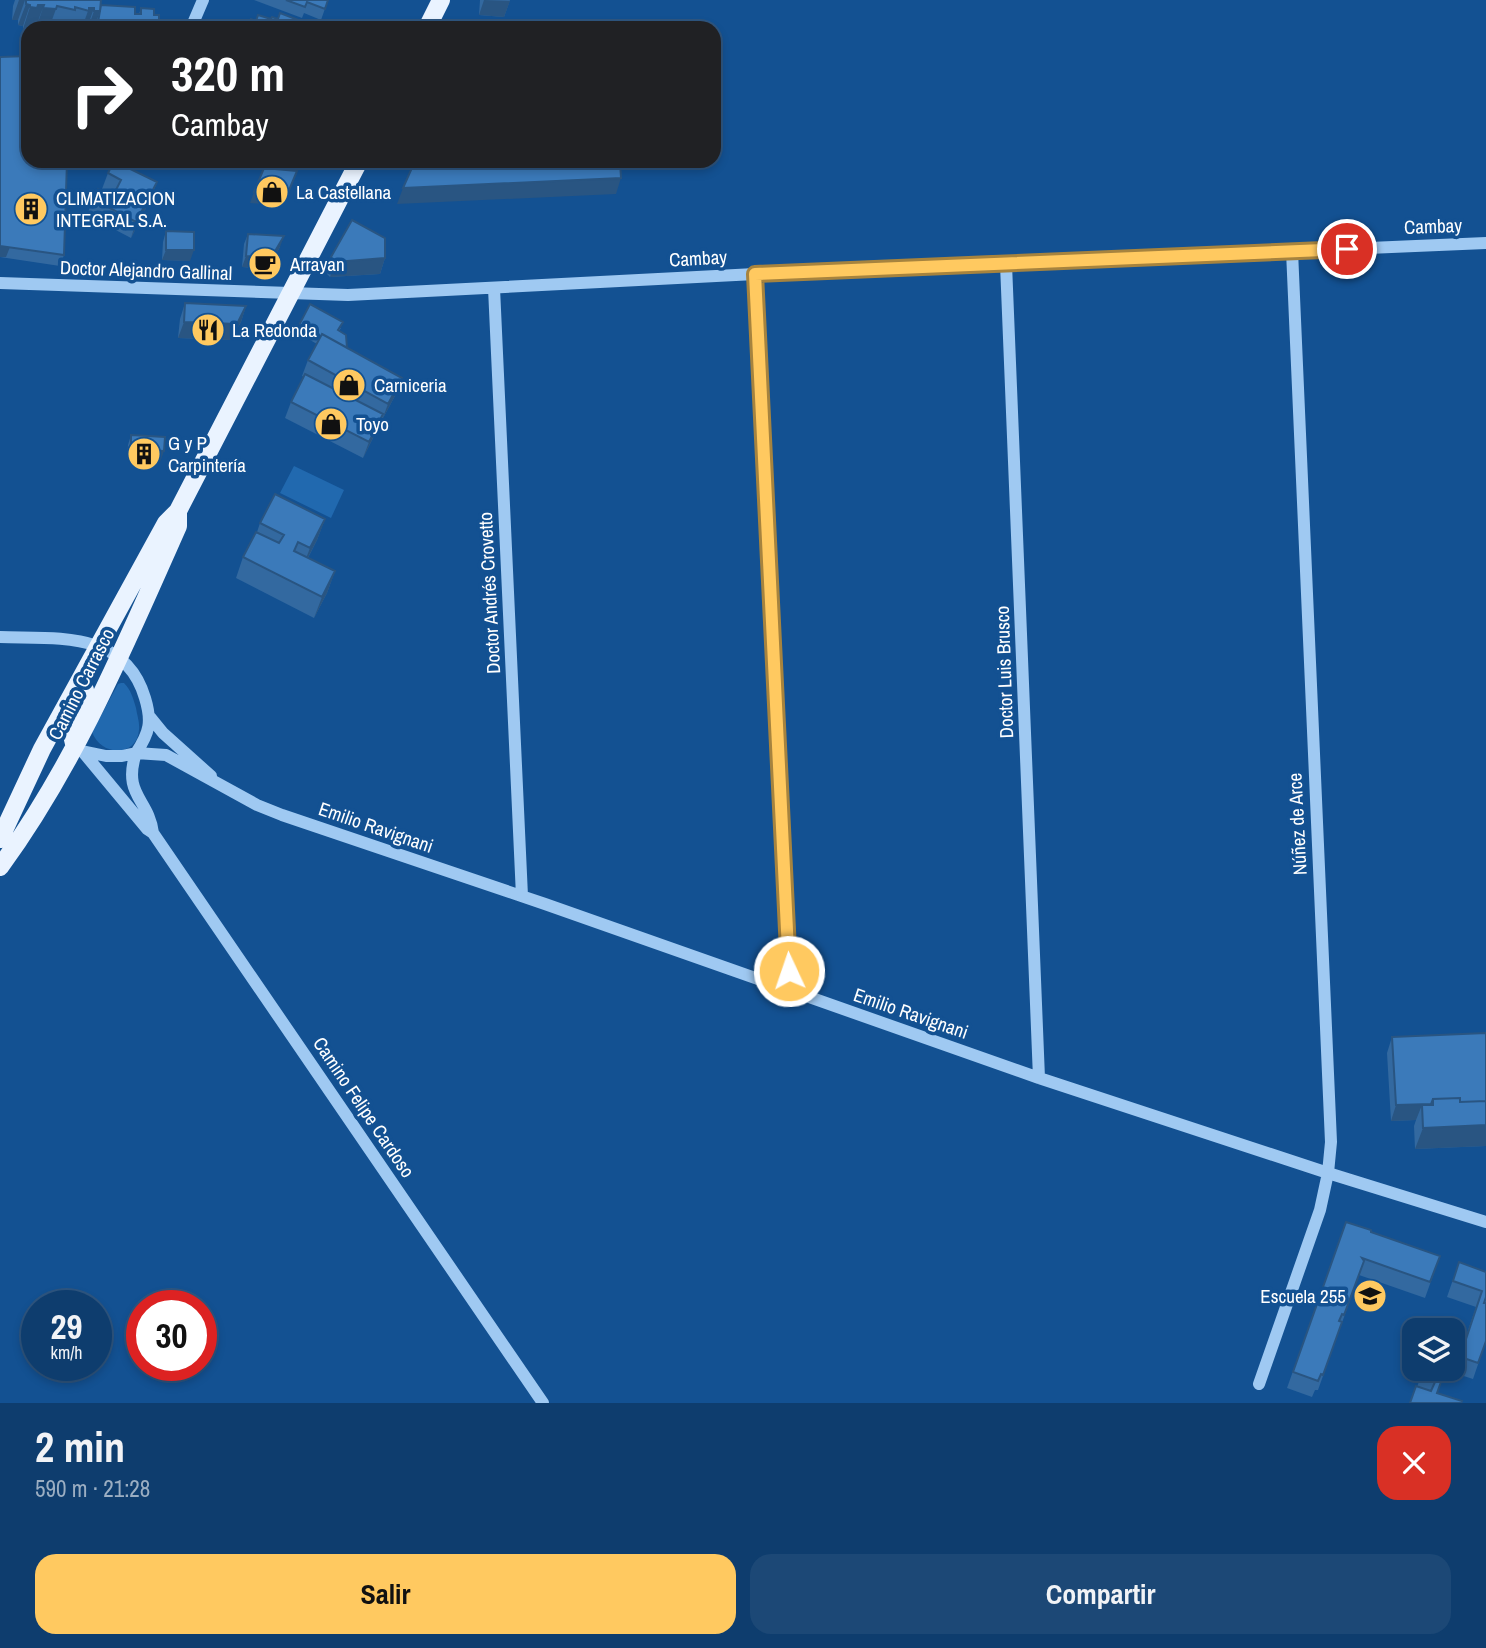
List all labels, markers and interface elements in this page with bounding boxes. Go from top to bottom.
text: 320 m [171,40,285,106]
icon: right [56,49,147,140]
text: Cambay [171,103,269,146]
shop icon: La Castellana [253,173,291,211]
place label: La Castellana [296,179,392,205]
place label: CLIMATIZACION INTEGRAL S.A. [56,185,175,233]
building icon: CLIMATIZACION INTEGRAL S.A. [12,190,50,228]
street label: Cambay [1404,212,1463,240]
pin [1317,219,1377,279]
icon: arrive [1328,230,1366,268]
street label: Cambay [668,243,728,273]
cafe icon: Arrayan [246,245,284,283]
place label: Arrayan [289,251,345,277]
street label: Doctor Alejandro Gallinal [59,254,233,286]
restaurant icon: La Redonda [189,311,227,349]
place label: La Redonda [232,317,317,343]
shop icon: Carniceria [330,366,368,404]
place label: Carniceria [374,372,447,398]
shop icon: Toyo [312,405,350,443]
place label: Toyo [356,411,389,437]
place label: G y P Carpintería [168,430,246,478]
building icon: G y P Carpintería [125,435,163,473]
street label: Doctor Andrés Crovetto [472,511,506,675]
street label: Doctor Luis Brusco [989,605,1019,739]
street label: Camino Carrasco [42,624,120,744]
street label: Núñez de Arce [1281,772,1313,876]
street label: Emilio Ravignani [315,795,437,859]
position arrow [752,934,826,1008]
street label: Emilio Ravignani [850,981,972,1045]
street label: Camino Felipe Cardoso [307,1031,421,1183]
school or university icon: Escuela 255 [1351,1277,1389,1315]
place label: Escuela 255 [1260,1283,1346,1309]
speed limit sign: 30 [126,1290,217,1381]
text: 29 [51,1303,82,1350]
map controls [1402,1318,1465,1381]
button: layers [1402,1318,1465,1381]
text: km/h [51,1340,83,1365]
text: 2 min [35,1419,125,1475]
button: close [1377,1426,1451,1500]
text: 590 m · 21:28 [35,1473,150,1504]
button: Salir [35,1554,736,1634]
button: Compartir [750,1554,1451,1634]

